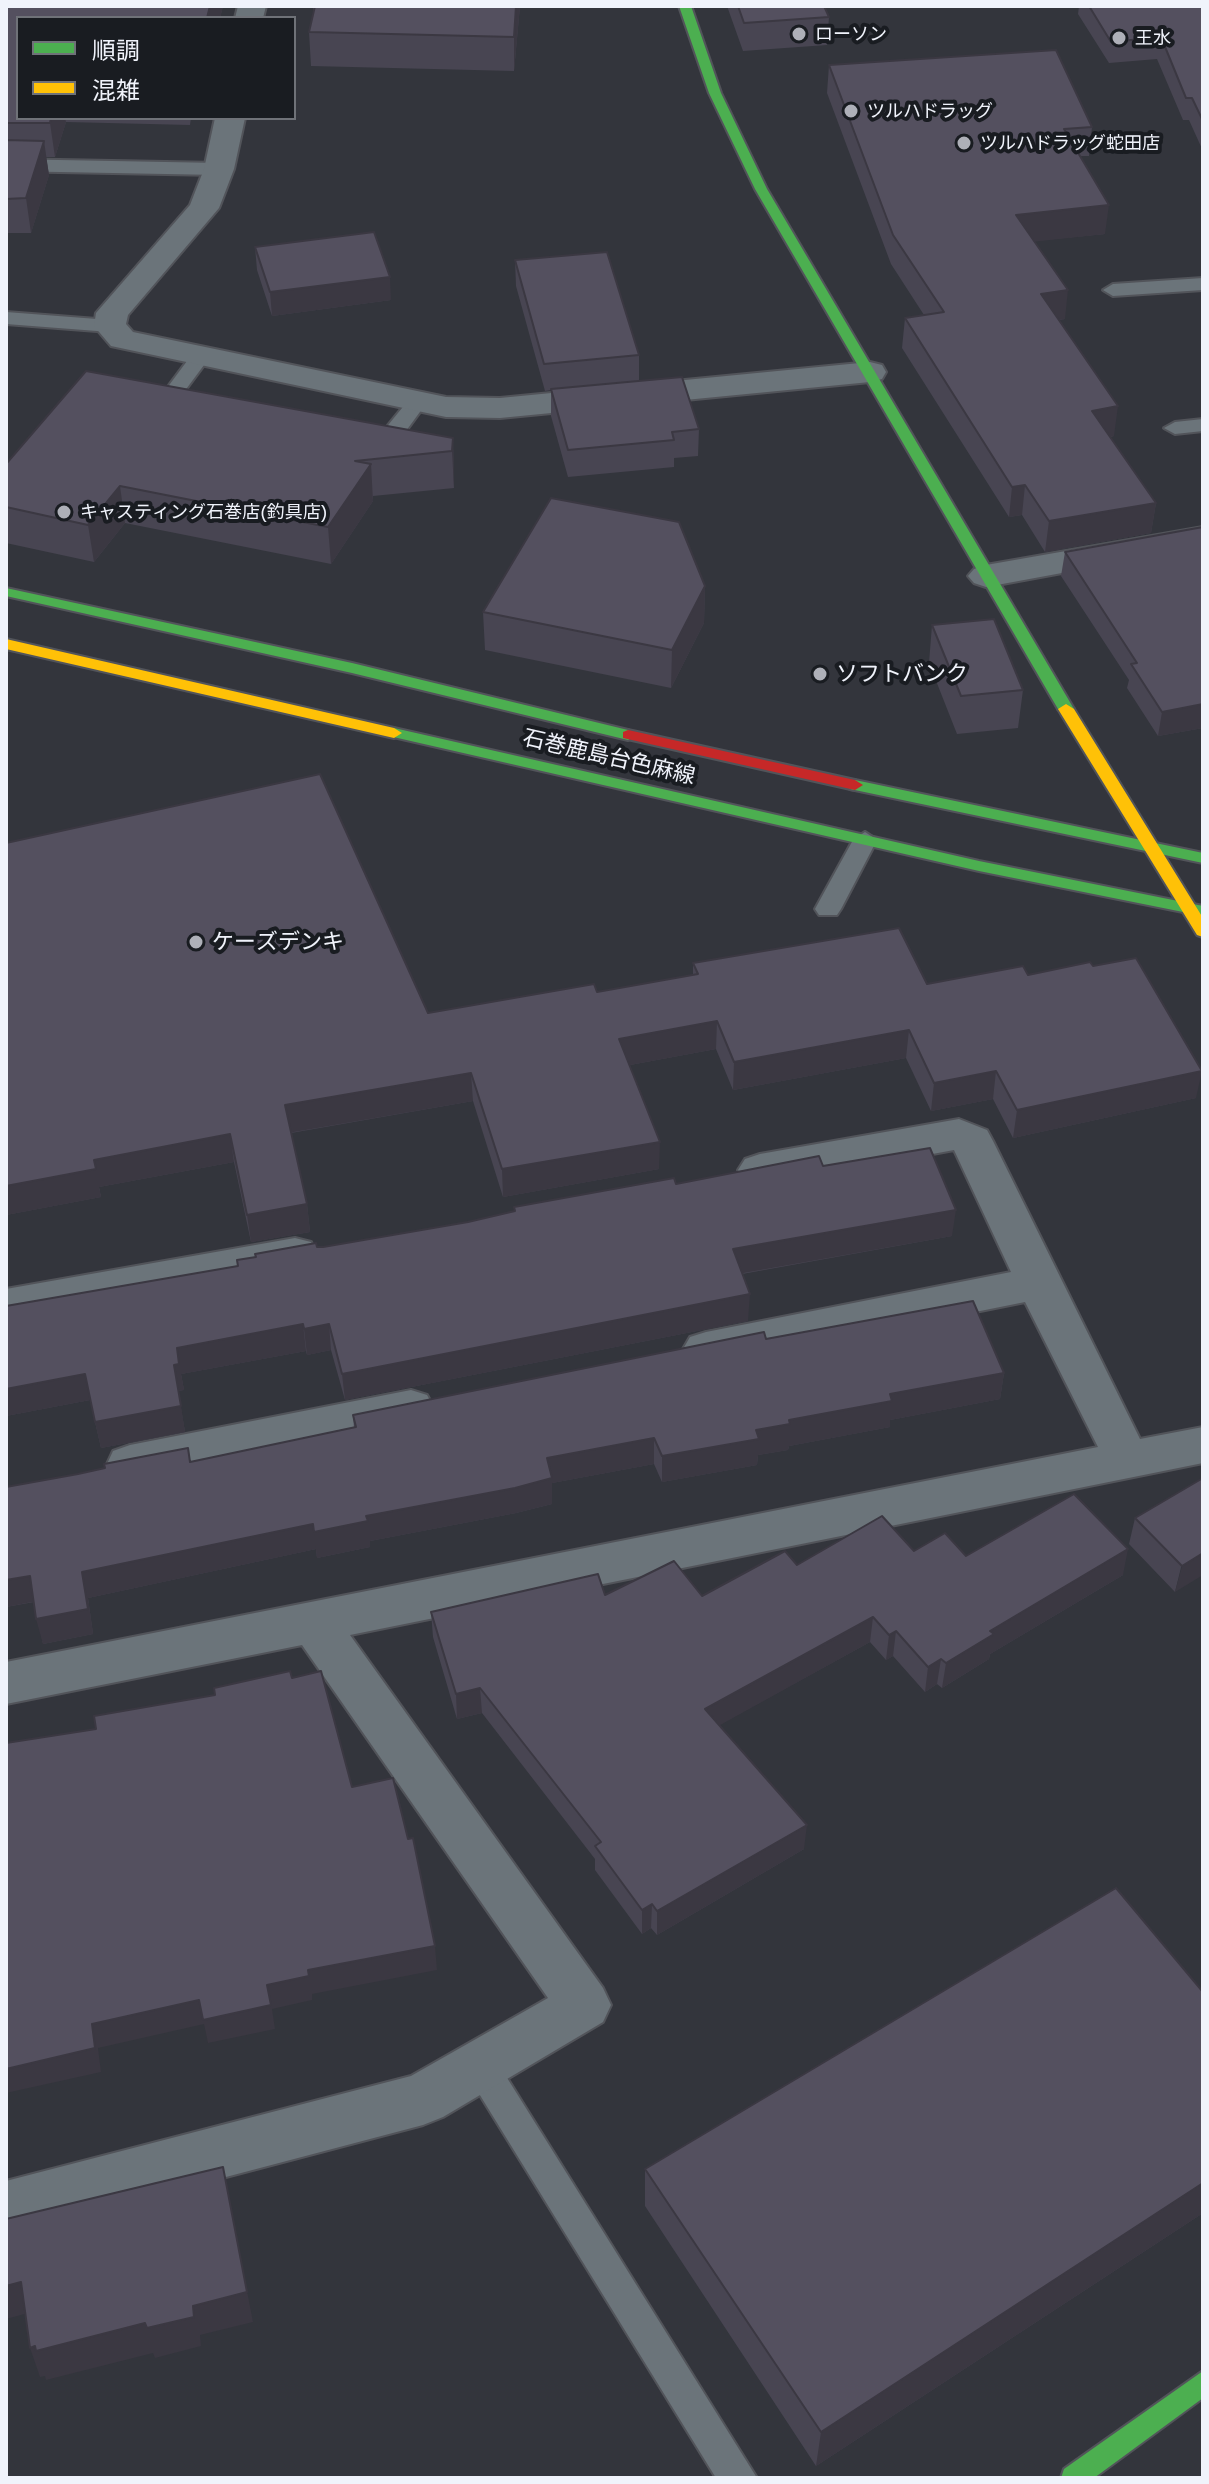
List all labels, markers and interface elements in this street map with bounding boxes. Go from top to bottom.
legend [16,16,296,120]
place label: ローソン [815,23,887,45]
marker: ローソン [790,25,808,43]
place label: 王水 [1135,27,1171,49]
marker: 王水 [1110,29,1128,47]
text: 順調 [92,35,140,64]
text: 混雑 [92,75,140,104]
place label: ツルハドラッグ [867,100,993,122]
marker: ツルハドラッグ [842,102,860,120]
place label: ツルハドラッグ蛇田店 [980,132,1160,154]
marker: ツルハドラッグ蛇田店 [955,134,973,152]
place label: キャスティング石巻店(釣具店) [80,501,328,523]
marker: キャスティング石巻店(釣具店) [55,503,73,521]
place label: ソフトバンク [836,661,968,687]
marker: ソフトバンク [811,665,829,683]
street label: 石巻鹿島台色麻線 [520,724,698,790]
place label: ケーズデンキ [212,929,344,955]
marker: ケーズデンキ [187,933,205,951]

